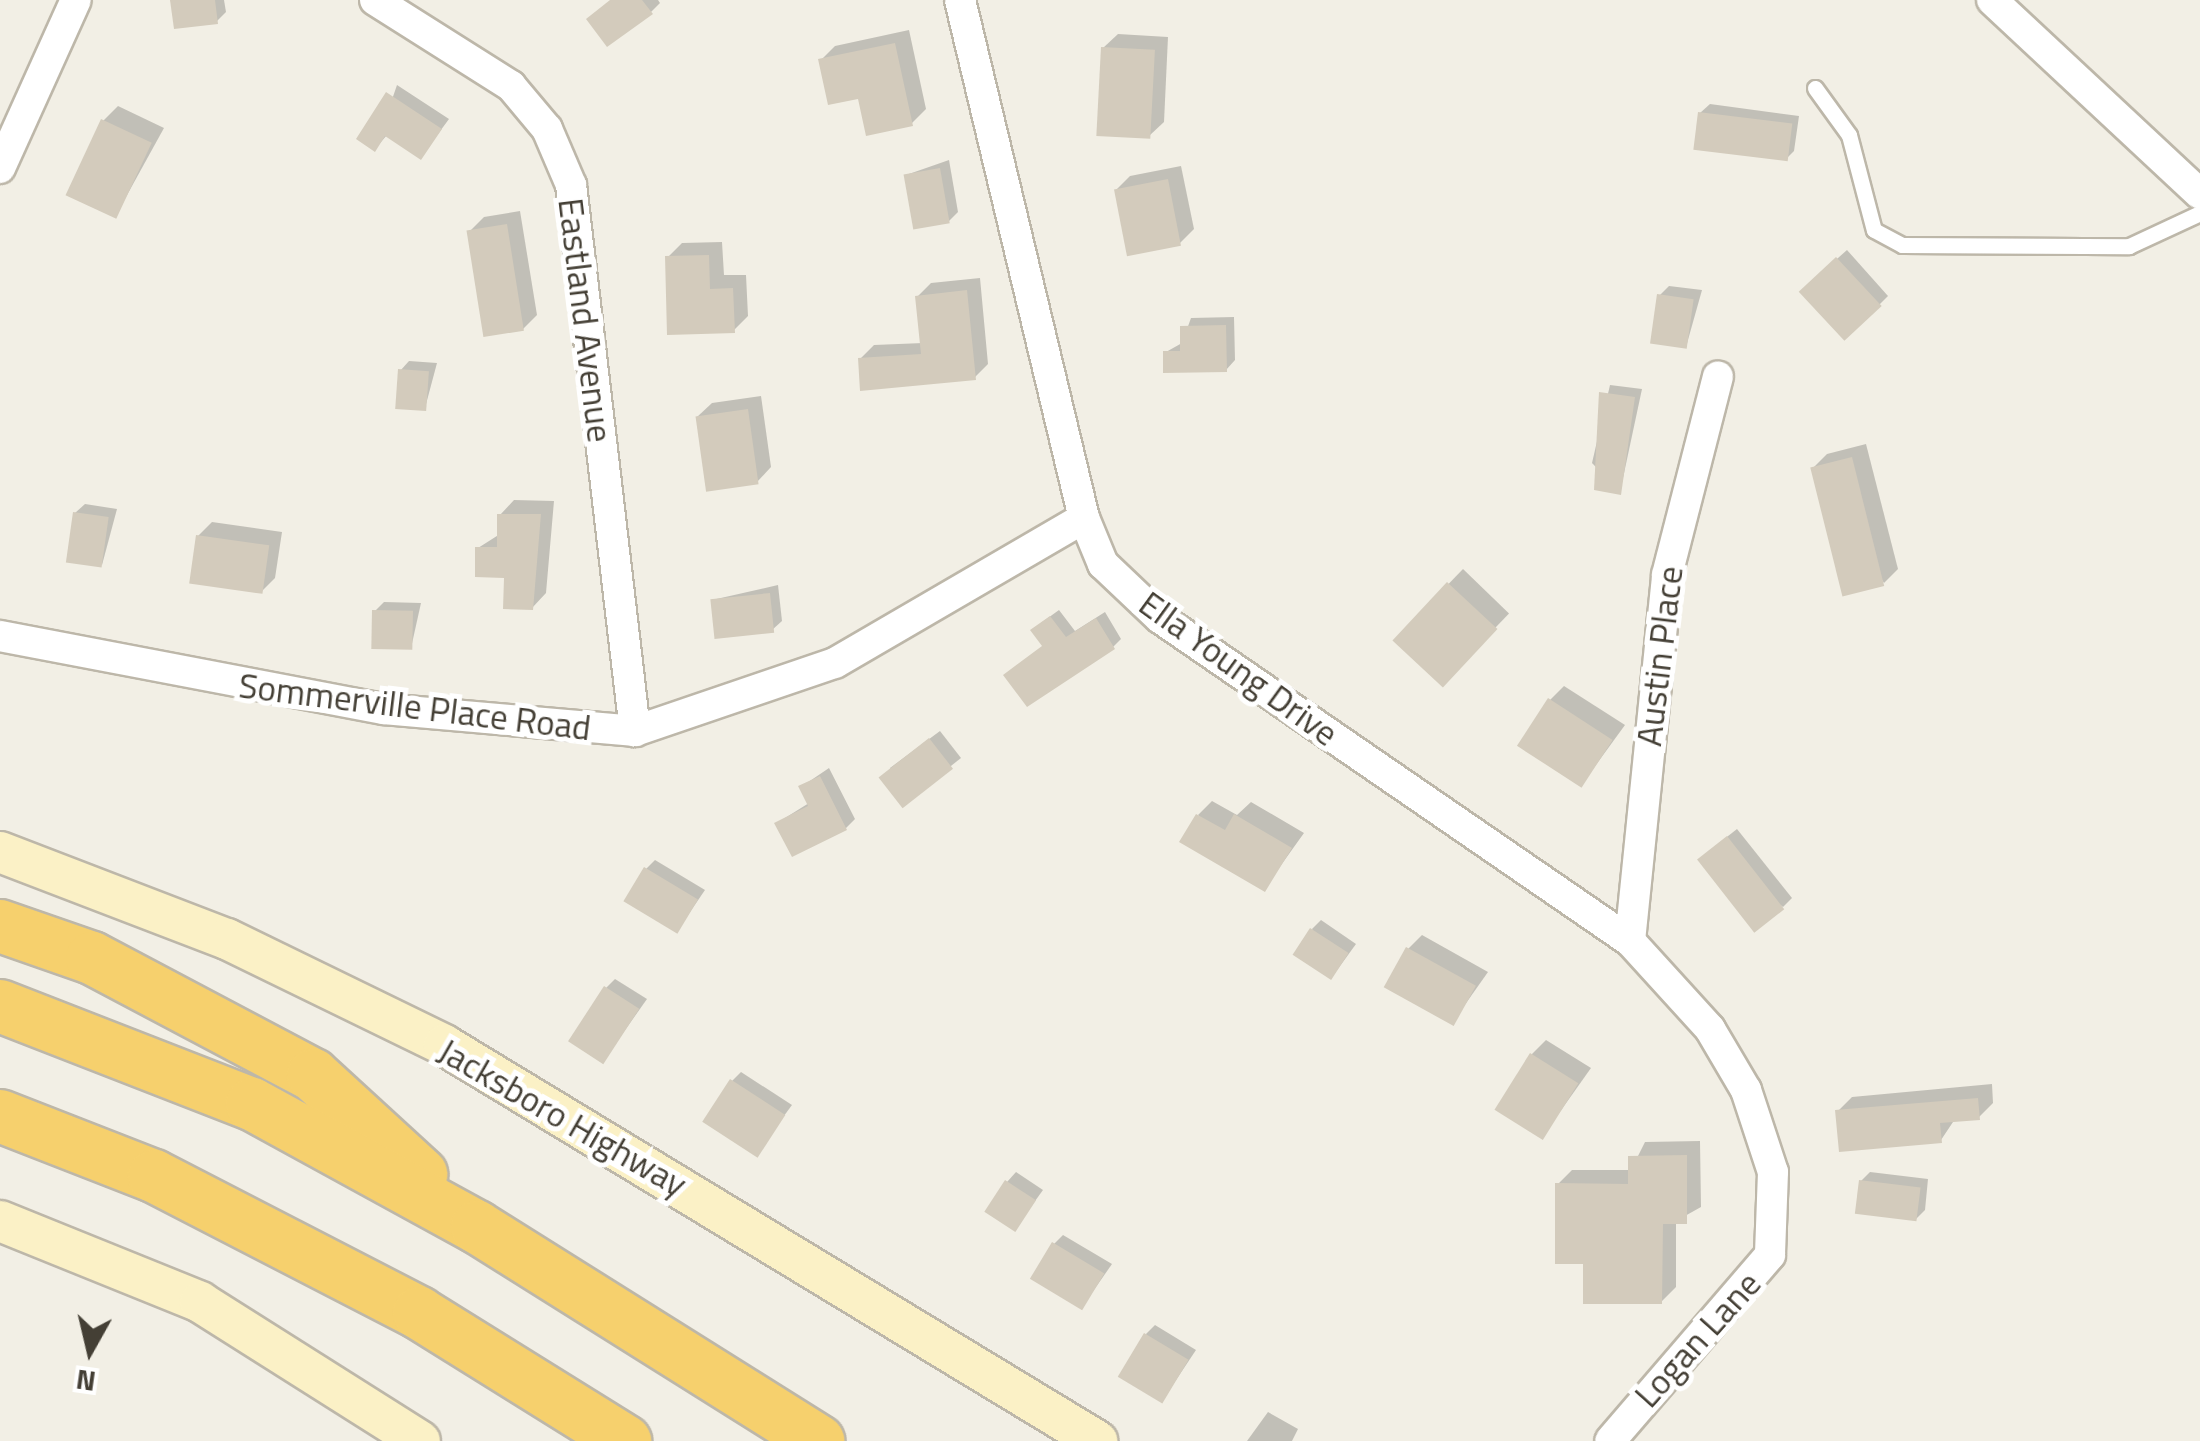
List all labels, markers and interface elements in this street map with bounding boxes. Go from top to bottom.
street label: Eastland Avenue [550,196,622,444]
street label: Austin Place [1627,563,1691,749]
street label: Ella Young Drive [1132,582,1346,754]
street label: Sommerville Place Road [237,664,593,748]
street label: Jacksboro Highway [431,1029,695,1205]
street label: Logan Lane [1625,1263,1769,1415]
north arrow [40,1301,140,1401]
text: N [73,1359,98,1404]

